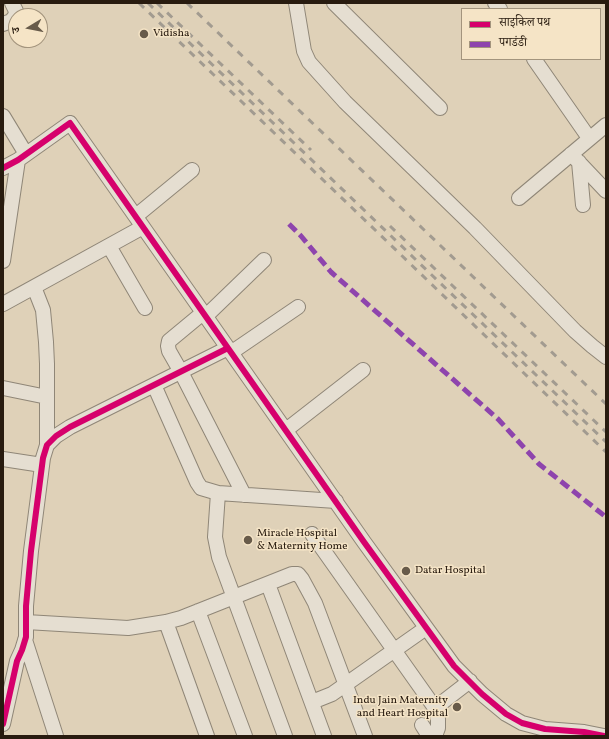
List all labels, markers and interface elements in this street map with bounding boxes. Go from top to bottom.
north arrow [8,8,48,48]
legend [461,8,601,60]
text: साइकिल पथ [499,15,550,31]
text: उ [9,26,25,34]
place label: Vidisha [153,27,190,41]
marker: Vidisha [138,28,150,40]
text: पगडंडी [499,35,527,51]
place label: Miracle Hospital & Maternity Home [257,527,347,553]
marker: Miracle Hospital & Maternity Home [242,534,254,546]
place label: Datar Hospital [415,564,486,578]
marker: Datar Hospital [400,565,412,577]
place label: Indu Jain Maternity and Heart Hospital [353,694,448,720]
marker: Indu Jain Maternity and Heart Hospital [451,701,463,713]

